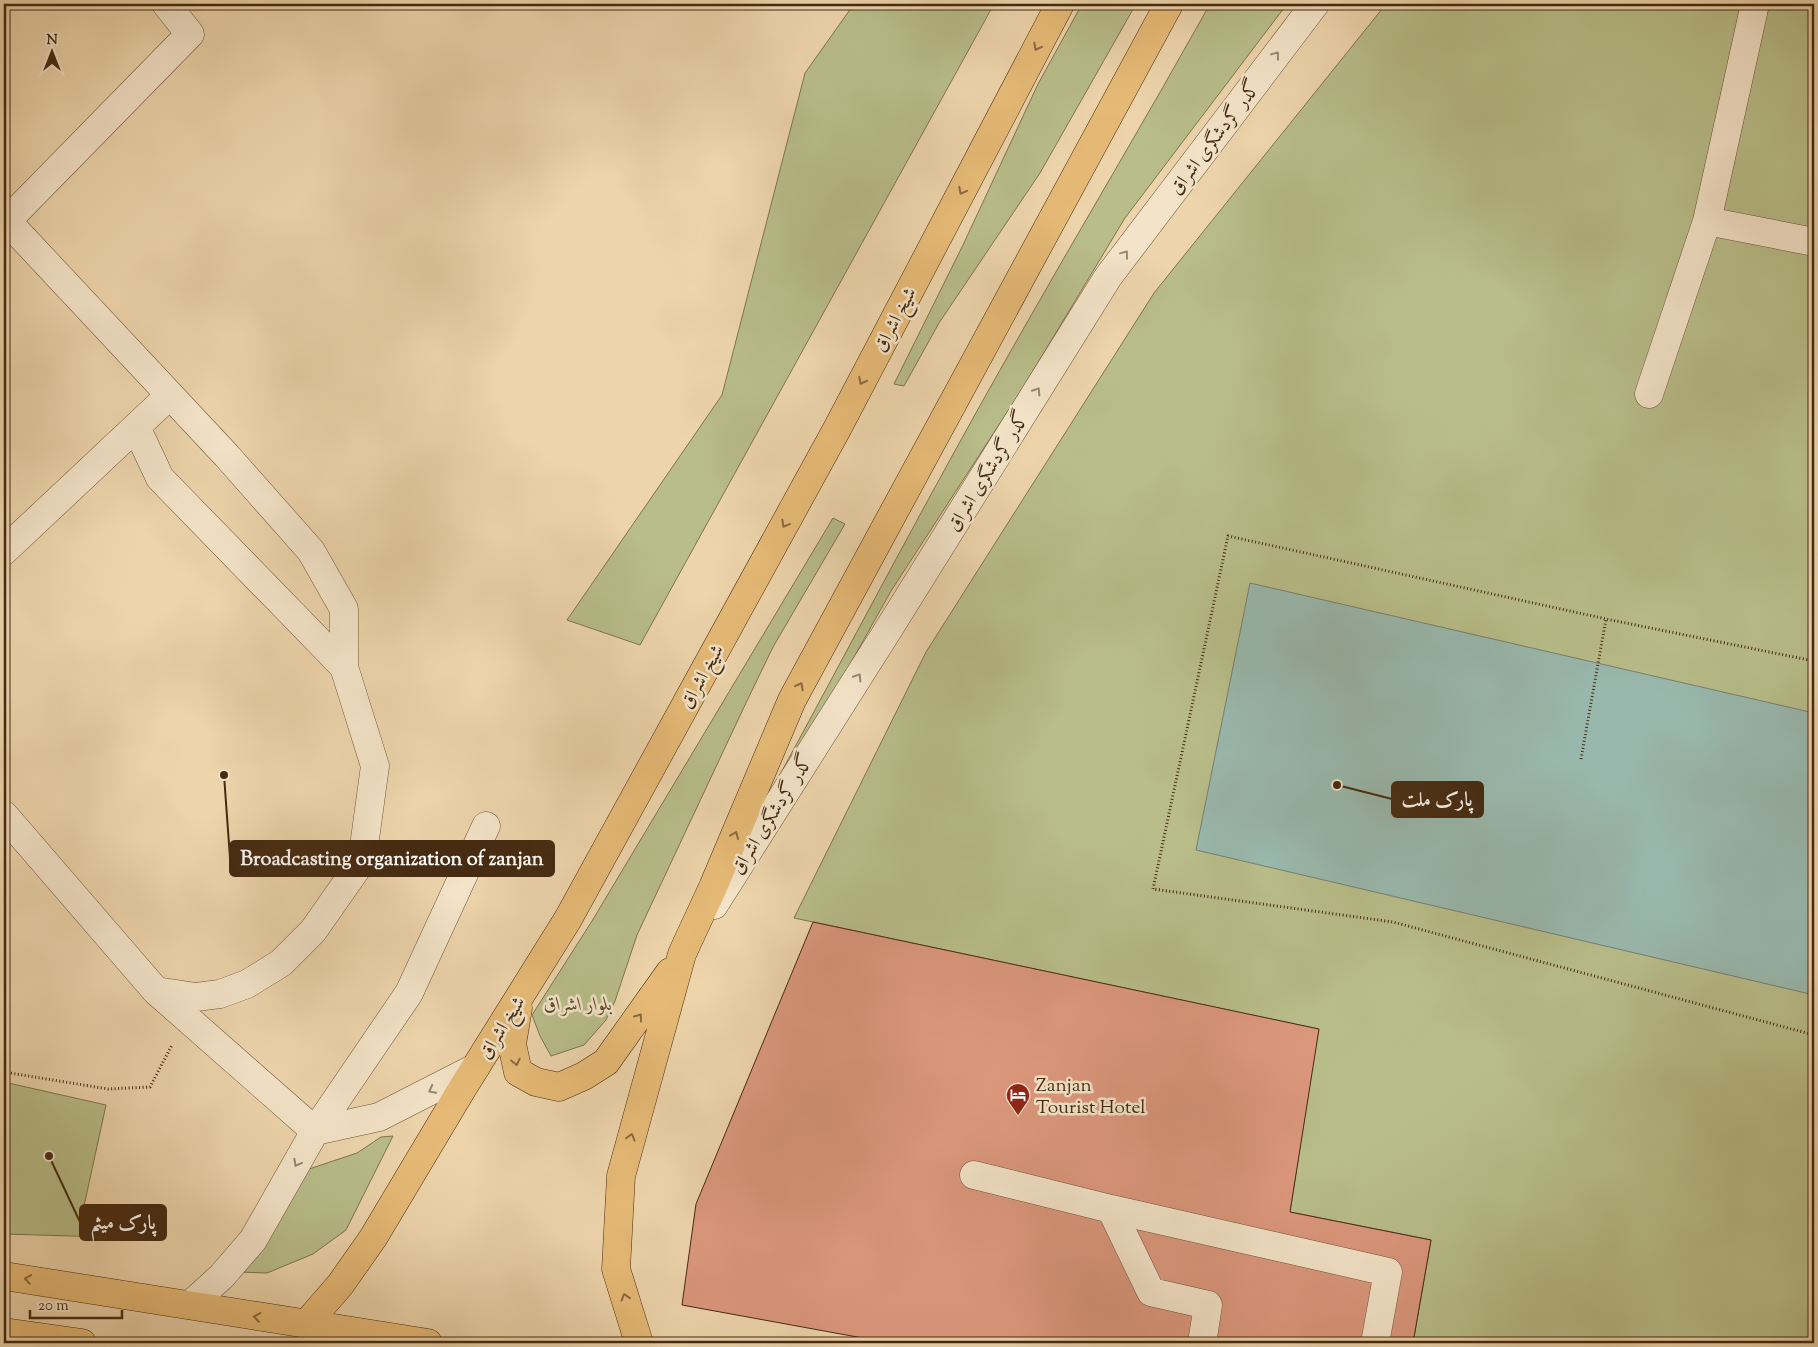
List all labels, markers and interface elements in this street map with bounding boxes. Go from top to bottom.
north arrow [28,28,78,78]
text: N [46,31,58,51]
one-way arrow [1033,42,1043,51]
one-way arrow [1270,51,1279,61]
street label: گدر گردشگری اشراق [1162,75,1268,201]
one-way arrow [958,186,968,195]
one-way arrow [1120,251,1128,260]
street label: شیخ اشراق [868,283,926,358]
one-way arrow [858,376,868,385]
one-way arrow [1031,387,1041,396]
street label: گدر گردشگری اشراق [940,406,1037,538]
one-way arrow [781,519,791,528]
street label: شیخ اشراق [674,640,734,715]
one-way arrow [852,673,862,682]
one-way arrow [794,682,804,691]
street label: گدر گردشگری اشراق [724,749,821,881]
callout: پارک ملت [1392,782,1483,817]
text: پارک ملت [1401,787,1474,816]
one-way arrow [728,831,739,840]
callout: Broadcasting organization of zanjan [230,841,554,876]
text: Broadcasting organization of zanjan [240,846,544,875]
street label: شیخ اشراق [473,992,535,1066]
park label: بلوار اشراق [544,992,613,1019]
one-way arrow [633,1014,641,1023]
one-way arrow [510,1058,521,1067]
place label: Zanjan Tourist Hotel [1036,1073,1145,1122]
hotel icon: Zanjan Tourist Hotel [1005,1082,1031,1116]
one-way arrow [428,1084,437,1094]
one-way arrow [626,1133,636,1142]
one-way arrow [293,1158,303,1167]
callout: پارک میثم [80,1205,166,1240]
text: پارک میثم [90,1210,157,1242]
one-way arrow [24,1275,32,1285]
scale bar [30,1287,122,1319]
one-way arrow [620,1293,630,1301]
text: 20 m [38,1296,69,1317]
one-way arrow [253,1312,262,1322]

